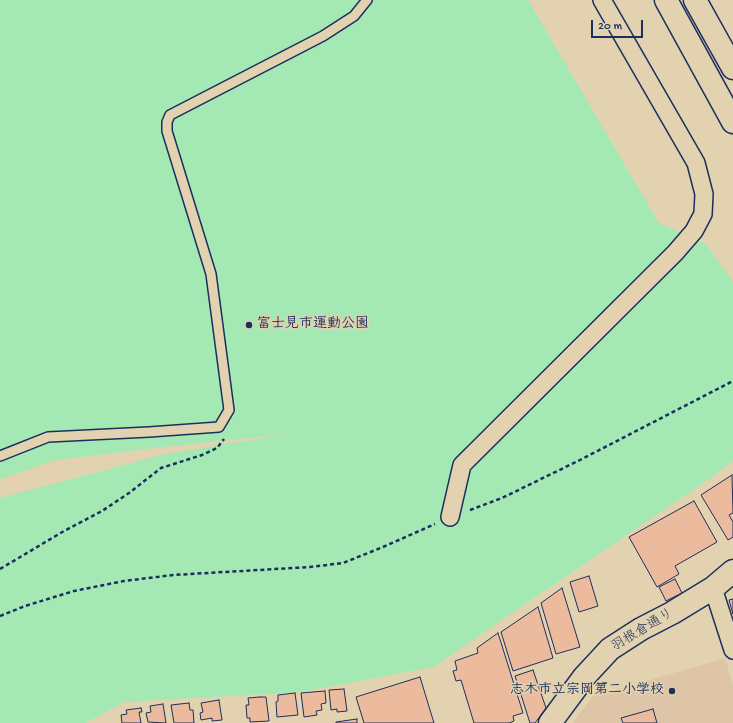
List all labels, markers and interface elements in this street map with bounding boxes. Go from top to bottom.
scale bar [593,12,645,38]
text: 20 m [598,20,622,34]
place label: 富士見市運動公園 [257,317,369,333]
marker: 富士見市運動公園 [244,320,254,330]
street label: 羽根倉通り [609,606,677,656]
place label: 志木市立宗岡第二小学校 [510,683,664,699]
marker: 志木市立宗岡第二小学校 [667,686,677,696]

